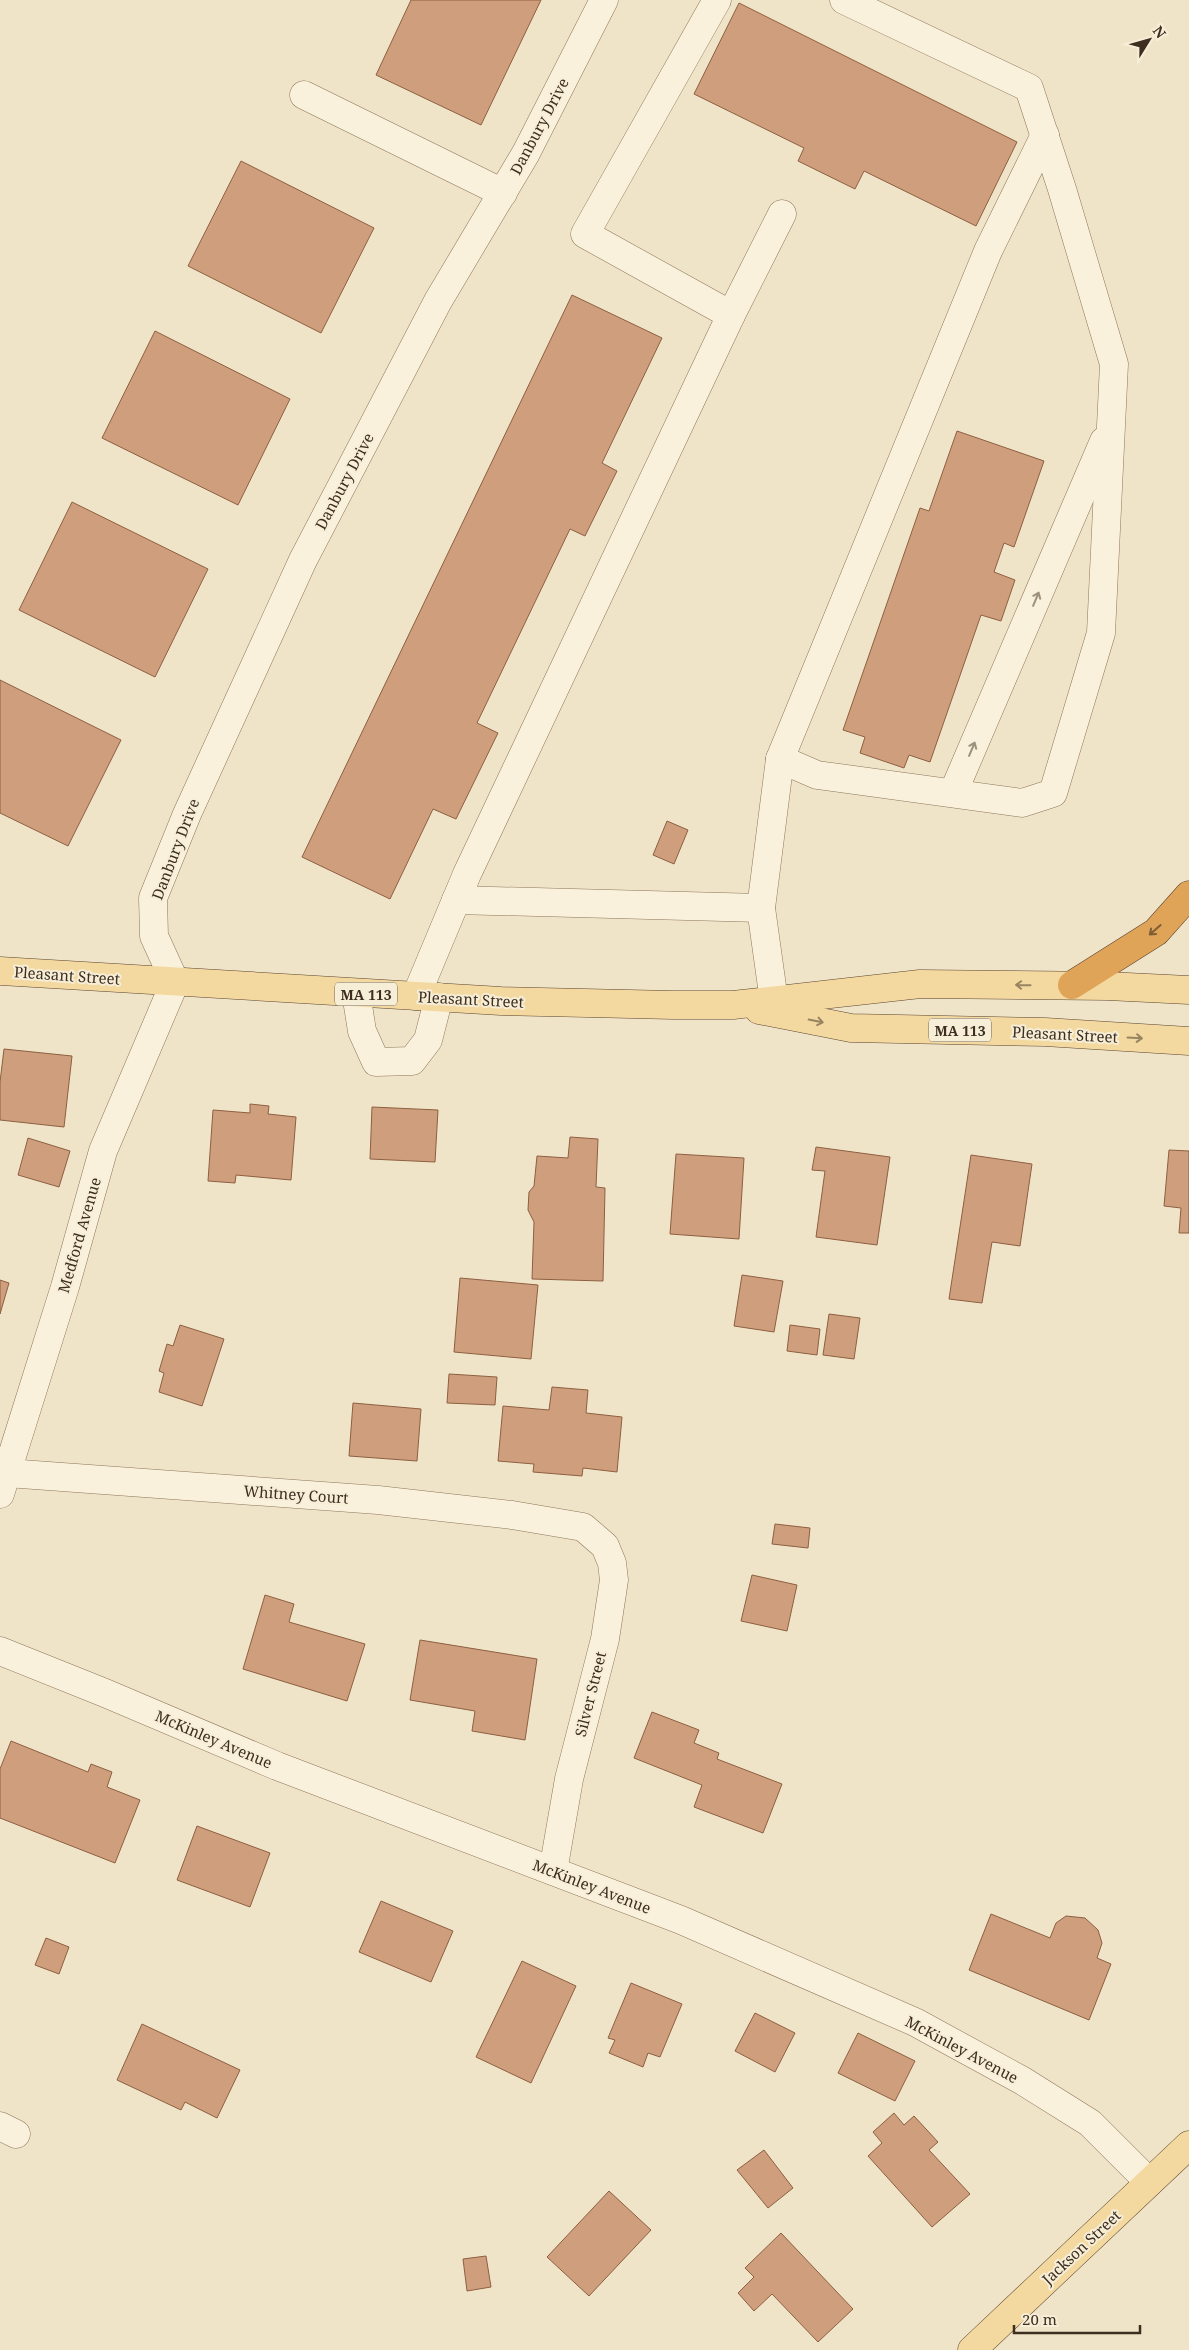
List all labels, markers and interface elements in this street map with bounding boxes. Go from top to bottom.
north arrow [1124,15,1174,65]
text: N [1149,22,1171,42]
street label: Danbury Drive [505,74,573,178]
street label: Danbury Drive [310,429,378,533]
one-way arrow [1032,592,1042,607]
one-way arrow [968,742,978,757]
street label: Danbury Drive [147,796,203,902]
one-way arrow [1149,925,1162,936]
street label: Pleasant Street [13,961,121,989]
one-way arrow [1015,980,1032,990]
road number: MA 113 [335,982,397,1006]
street label: Pleasant Street [418,986,524,1012]
one-way arrow [807,1017,823,1026]
road number: MA 113 [929,1018,991,1042]
street label: Pleasant Street [1012,1021,1118,1047]
one-way arrow [1126,1033,1142,1042]
street label: Medford Avenue [53,1175,105,1295]
street label: Whitney Court [243,1480,349,1508]
street label: Silver Street [570,1649,610,1739]
street label: McKinley Avenue [153,1705,275,1773]
street label: McKinley Avenue [530,1854,654,1918]
street label: McKinley Avenue [902,2011,1022,2087]
street label: Jackson Street [1037,2205,1125,2289]
scale bar [1014,2302,1140,2334]
text: 20 m [1022,2309,1057,2329]

